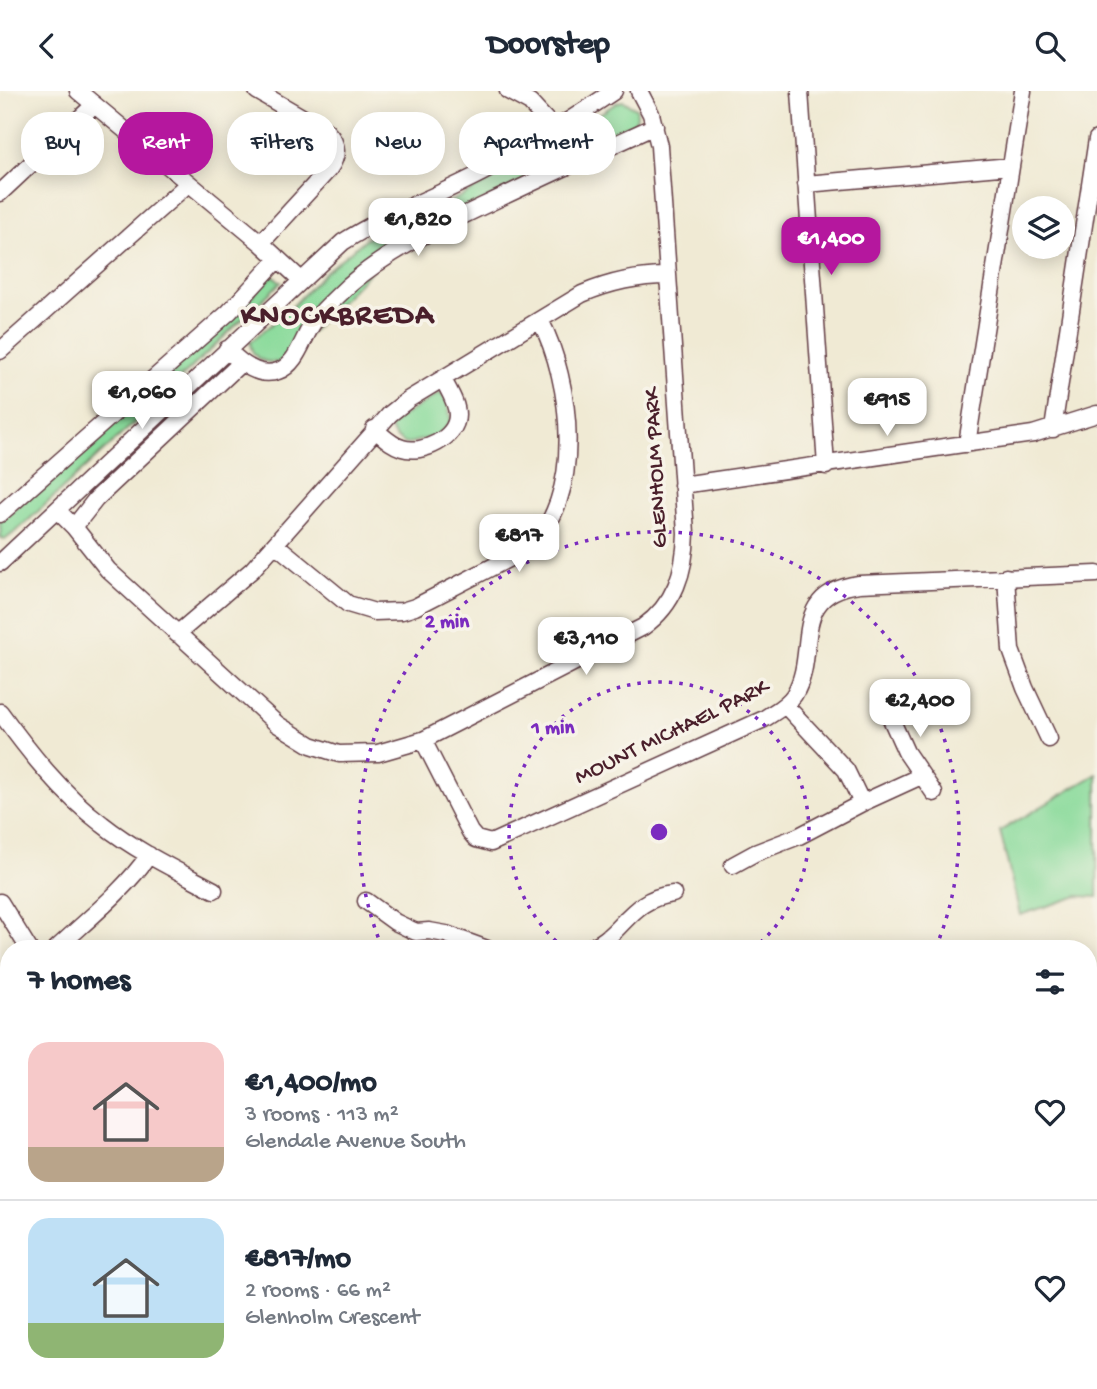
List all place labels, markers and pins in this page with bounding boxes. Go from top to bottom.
pin: €1,820 [361,199,475,258]
pin: €1,400 [774,218,888,277]
pin: €1,060 [85,371,199,431]
pin: €915 [846,379,928,438]
pin: €817 [478,515,560,574]
pin: €3,110 [529,617,643,677]
pin: €2,400 [863,679,977,739]
centre of rings [647,820,671,844]

